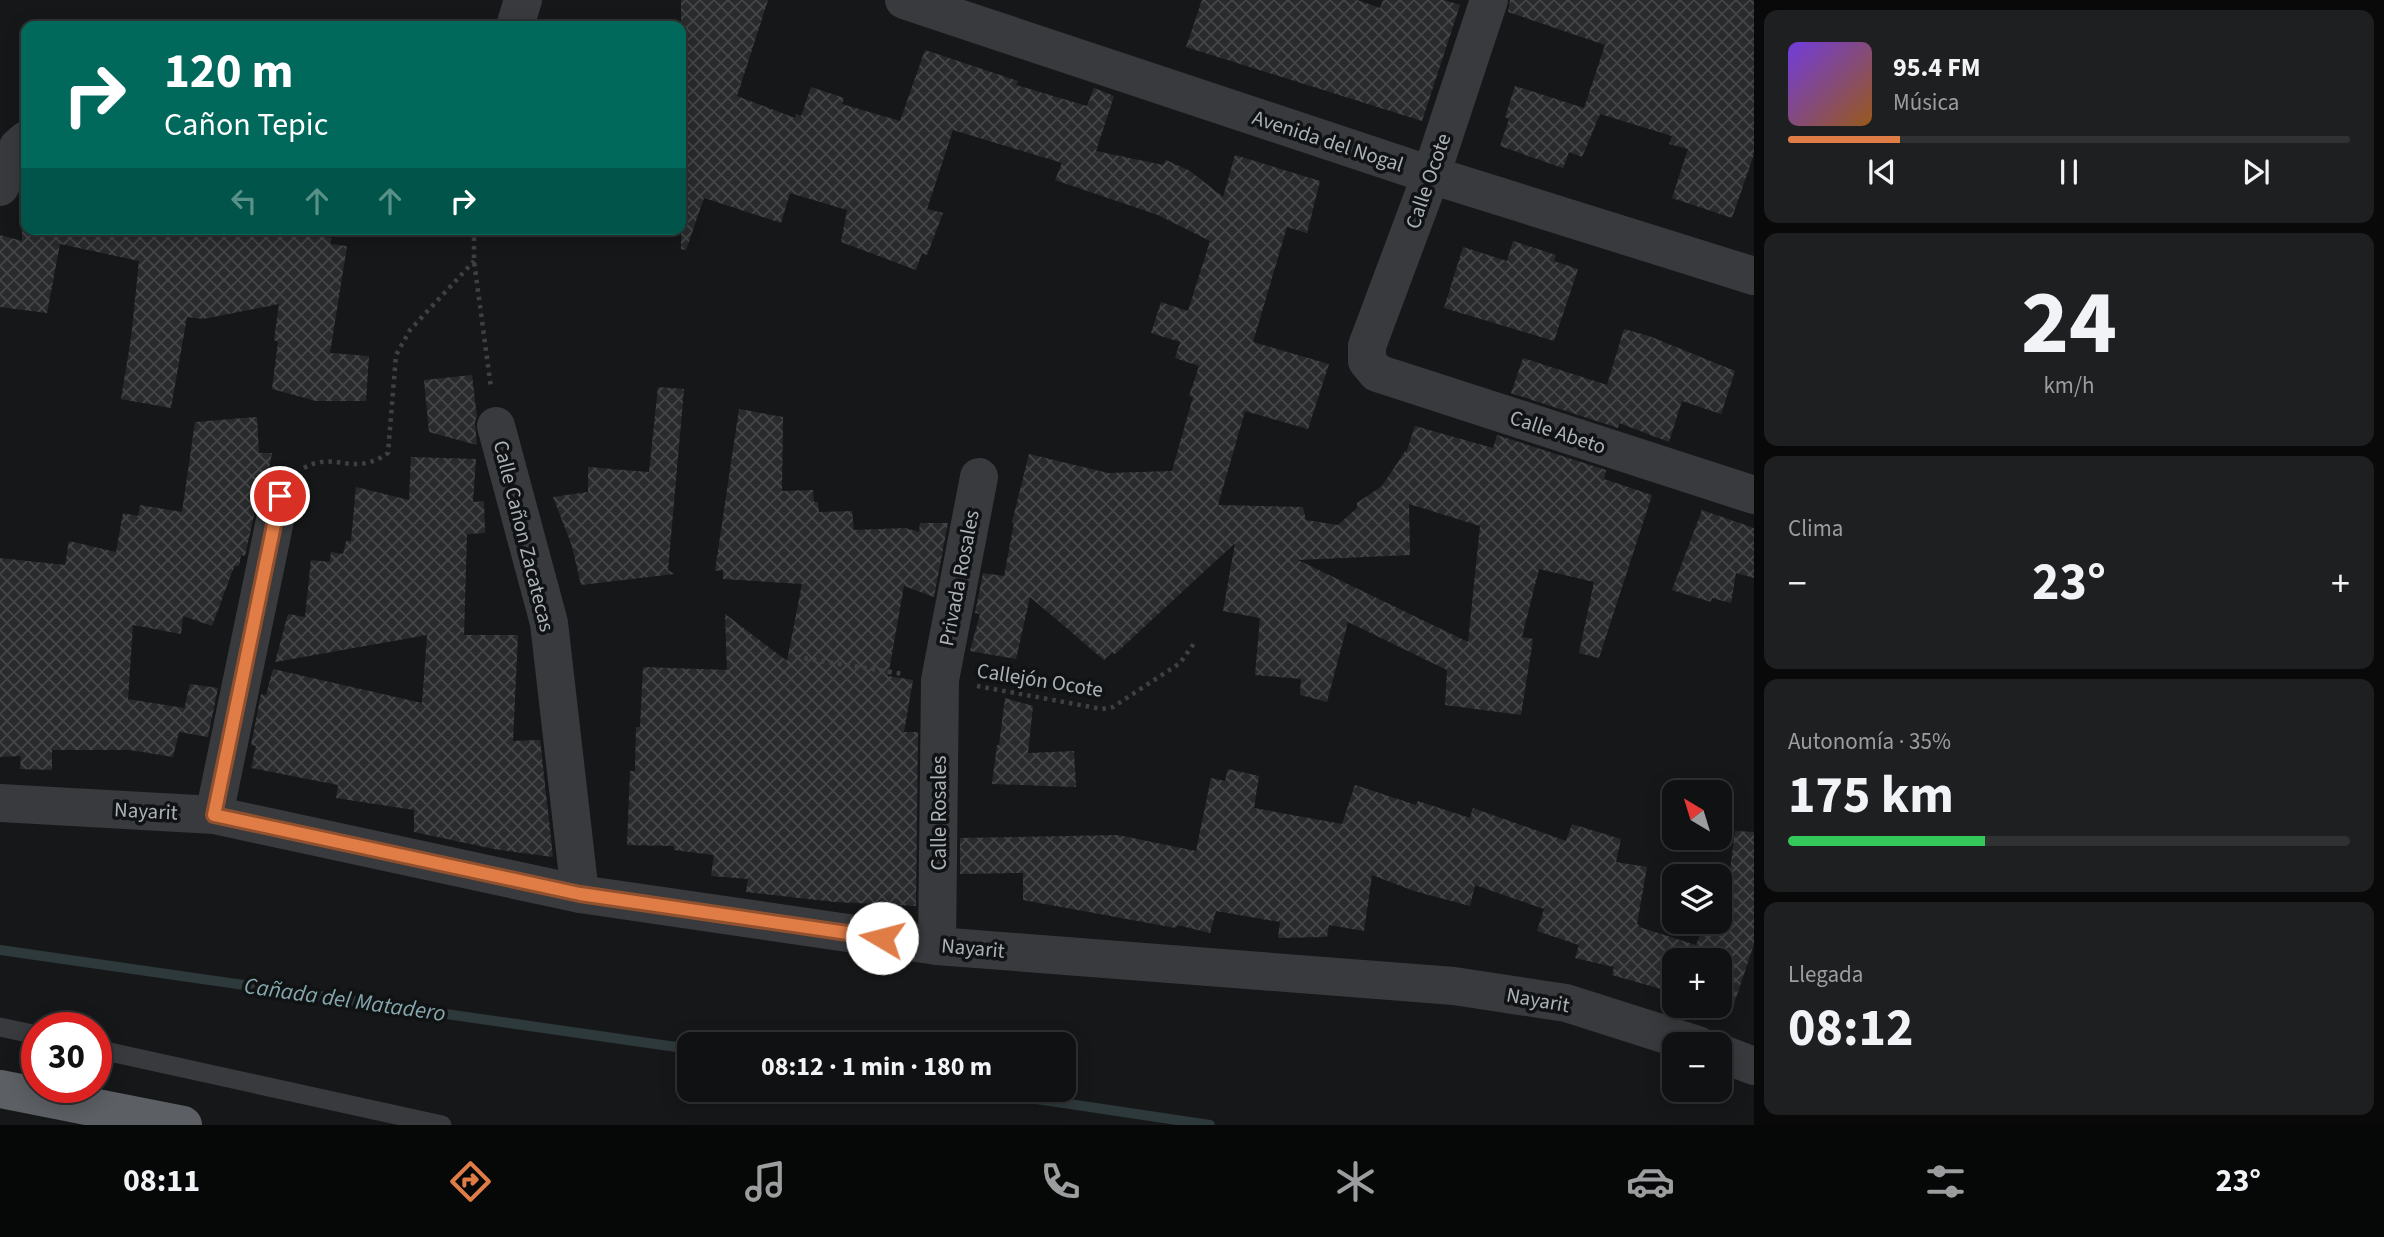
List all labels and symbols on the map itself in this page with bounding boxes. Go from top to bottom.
street label: Avenida del Nogal [1249,102,1407,180]
street label: Calle Ocote [1398,129,1458,233]
street label: Calle Abeto [1506,402,1610,462]
street label: Calle Cañon Zacatecas [486,437,562,635]
pin [250,466,310,526]
street label: Privada Rosales [931,507,987,648]
street label: Callejón Ocote [975,655,1105,705]
street label: Calle Rosales [924,755,954,870]
north arrow [1662,780,1732,850]
street label: Nayarit [113,794,179,828]
position arrow [845,901,919,975]
street label: Nayarit [940,930,1006,966]
water label: Cañada del Matadero [242,969,448,1030]
street label: Nayarit [1504,980,1572,1020]
speed limit sign: 30 [21,1012,112,1103]

